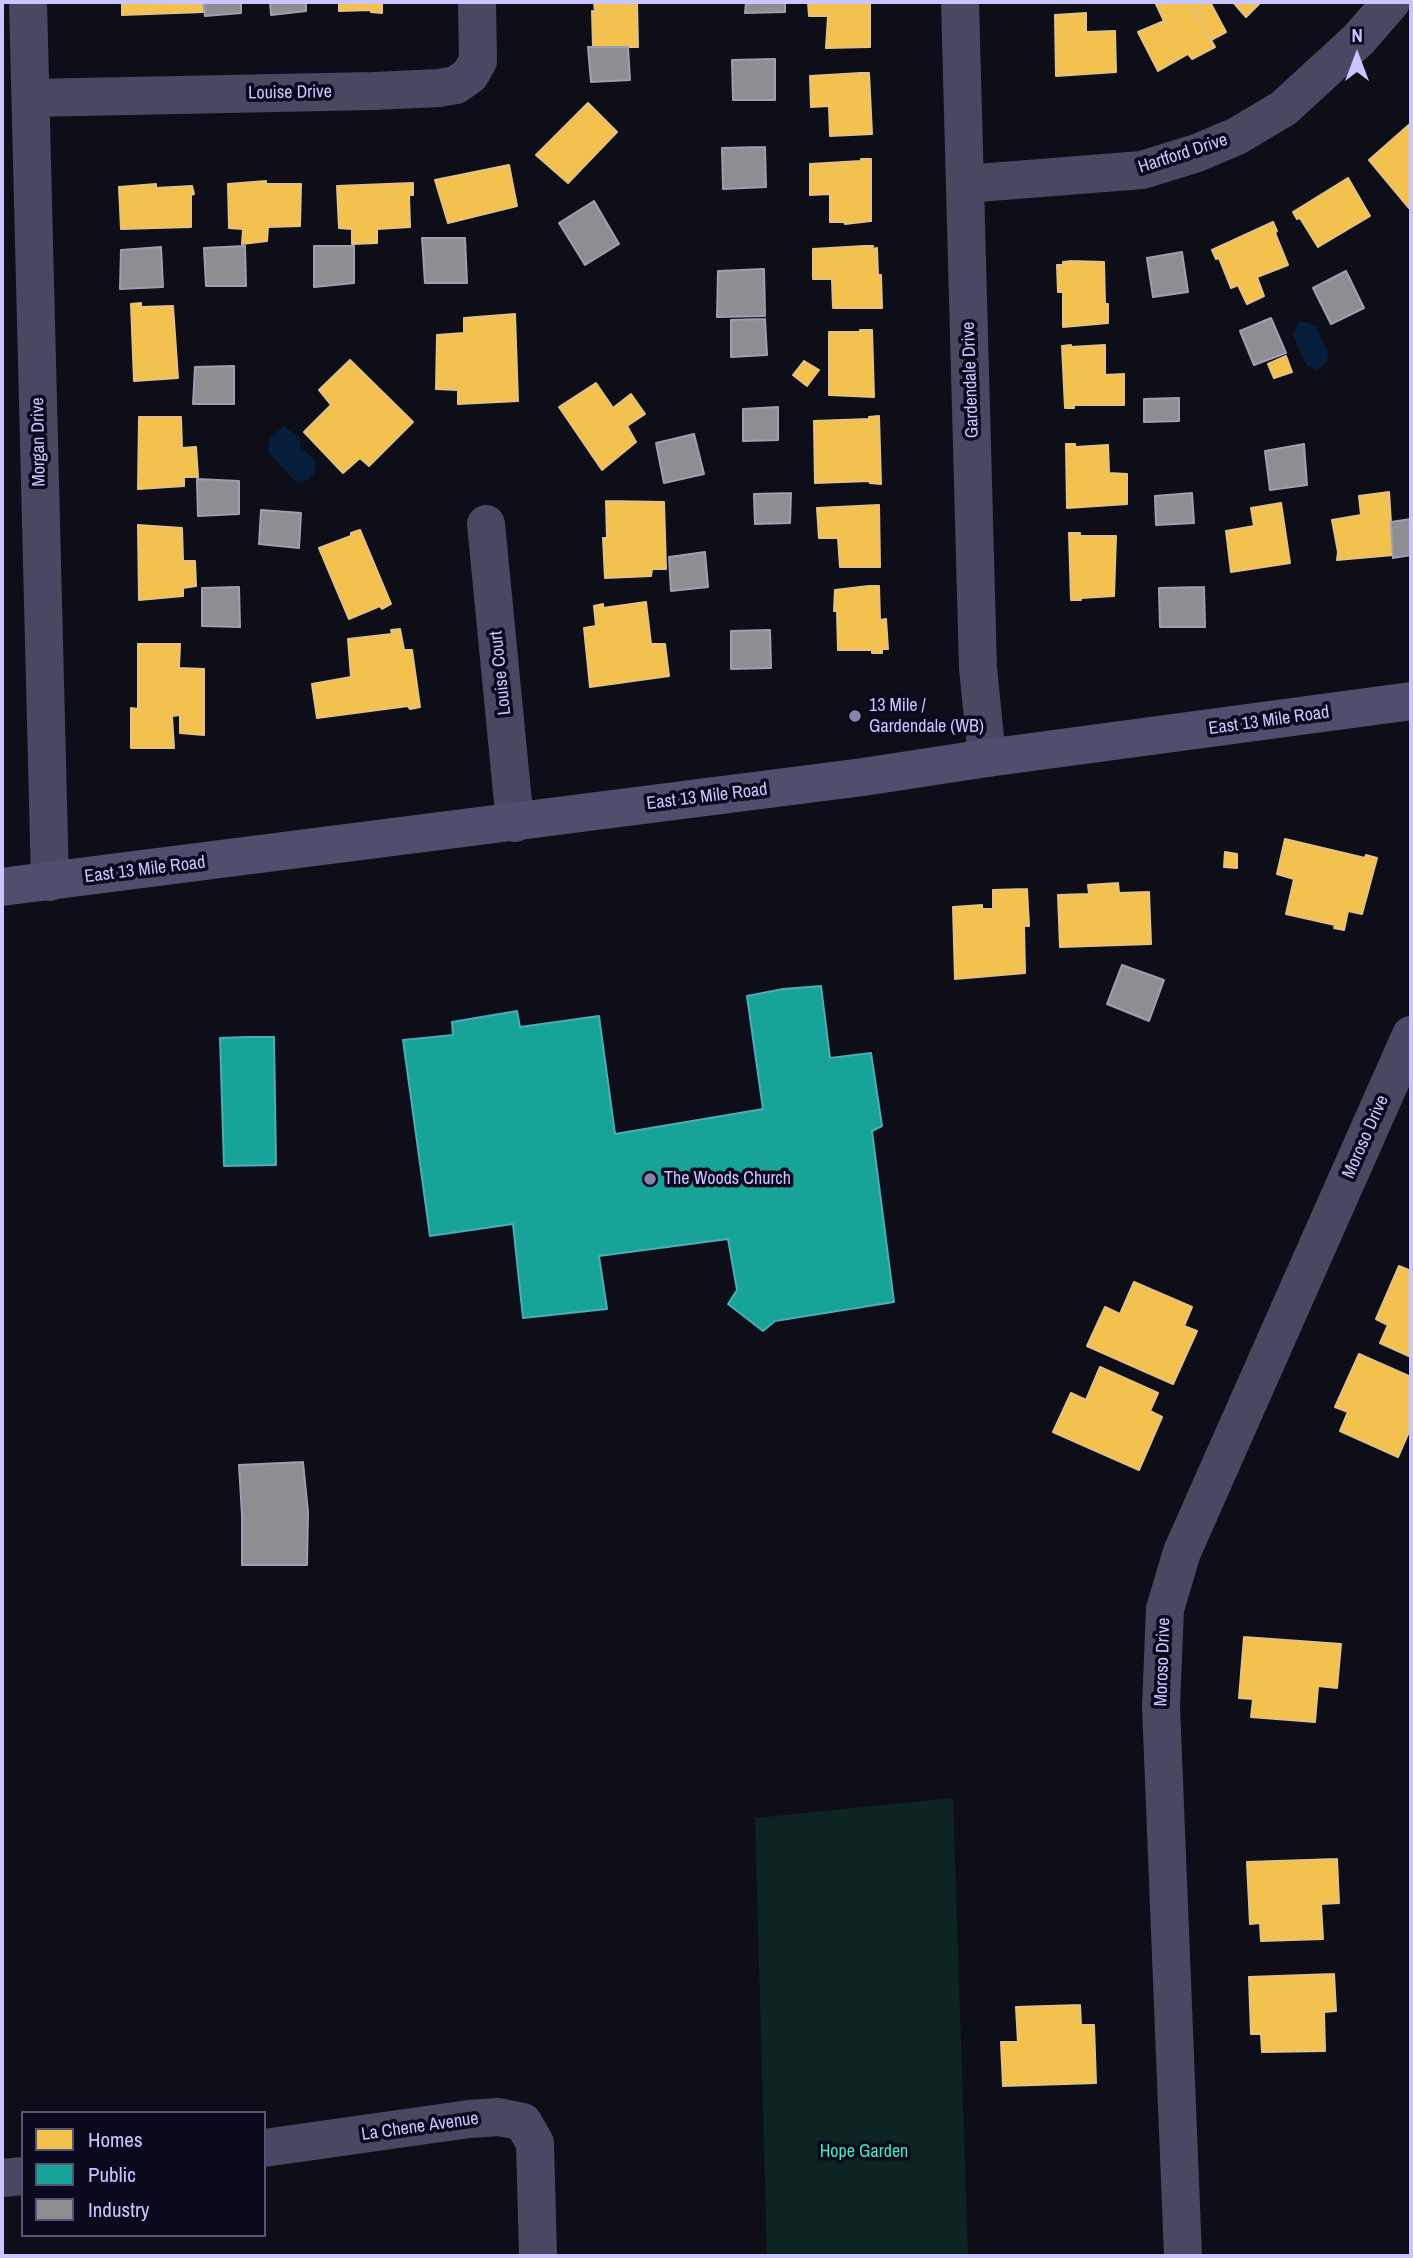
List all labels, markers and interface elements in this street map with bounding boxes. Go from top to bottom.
north arrow [1322,21,1392,91]
text: N [1351,22,1363,48]
street label: Louise Drive [248,81,332,105]
street label: Hartford Drive [1136,129,1230,179]
street label: Gardendale Drive [958,321,984,439]
street label: Morgan Drive [27,397,51,487]
street label: Louise Court [486,630,516,716]
place label: 13 Mile / Gardendale (WB) [869,695,984,738]
street label: East 13 Mile Road [1207,702,1331,740]
marker: 13 Mile / Gardendale (WB) [847,708,863,724]
street label: East 13 Mile Road [645,779,769,815]
street label: East 13 Mile Road [83,852,207,888]
street label: Moroso Drive [1338,1092,1394,1182]
place label: The Woods Church [664,1168,791,1190]
marker: The Woods Church [642,1171,658,1187]
street label: Moroso Drive [1151,1617,1175,1707]
street label: La Chene Avenue [360,2108,480,2146]
legend [21,2111,266,2237]
text: Homes [88,2125,143,2154]
park label: Hope Garden [820,2141,908,2163]
text: Public [88,2160,136,2189]
text: Industry [88,2195,149,2224]

